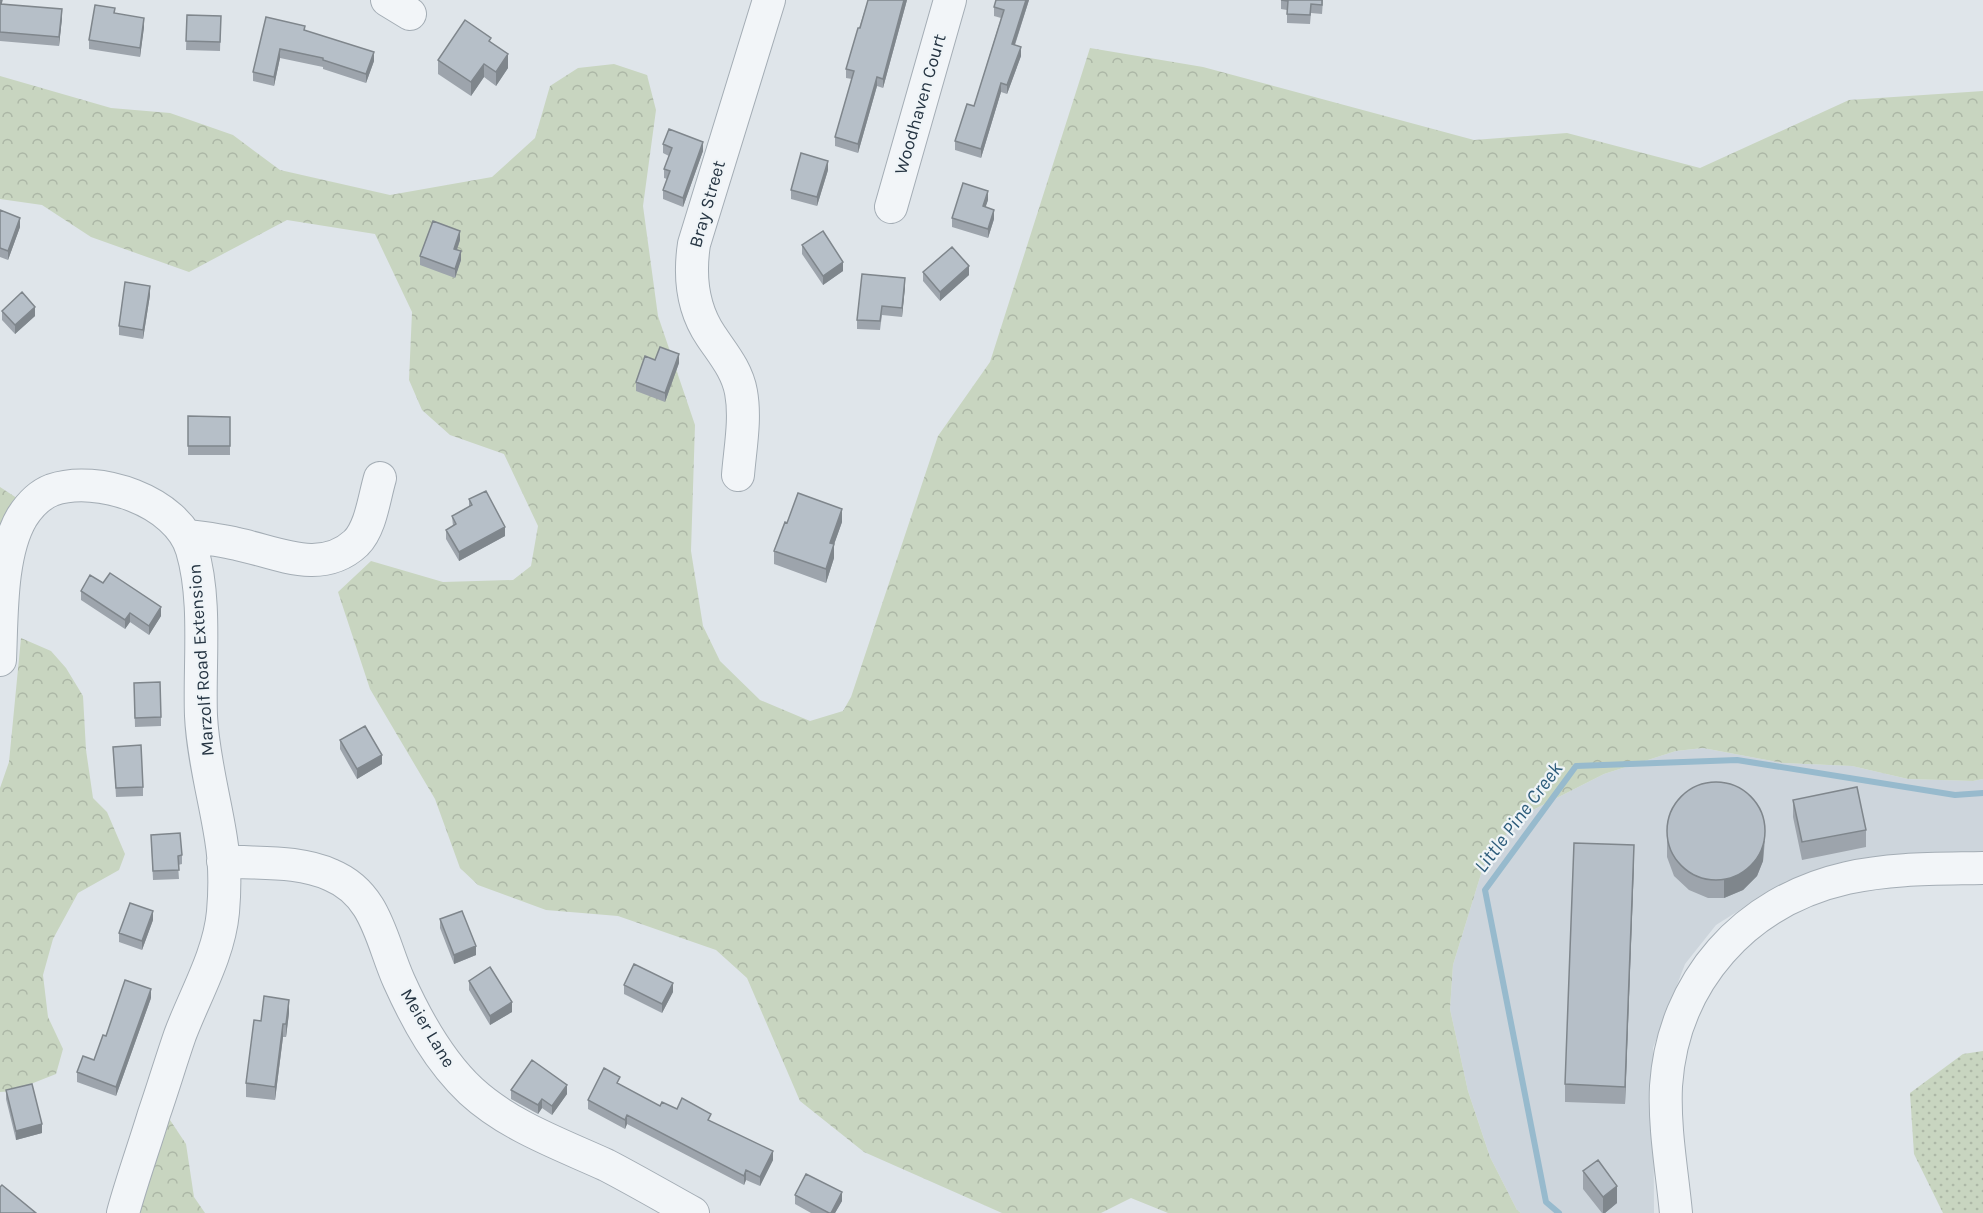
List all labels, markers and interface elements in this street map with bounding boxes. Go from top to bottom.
street label: Woodhaven Court [889,31,951,177]
street label: Bray Street [684,158,730,250]
street label: Marzolf Road Extension [183,563,219,757]
water label: Little Pine Creek [1469,757,1568,877]
street label: Meier Lane [396,984,460,1072]

